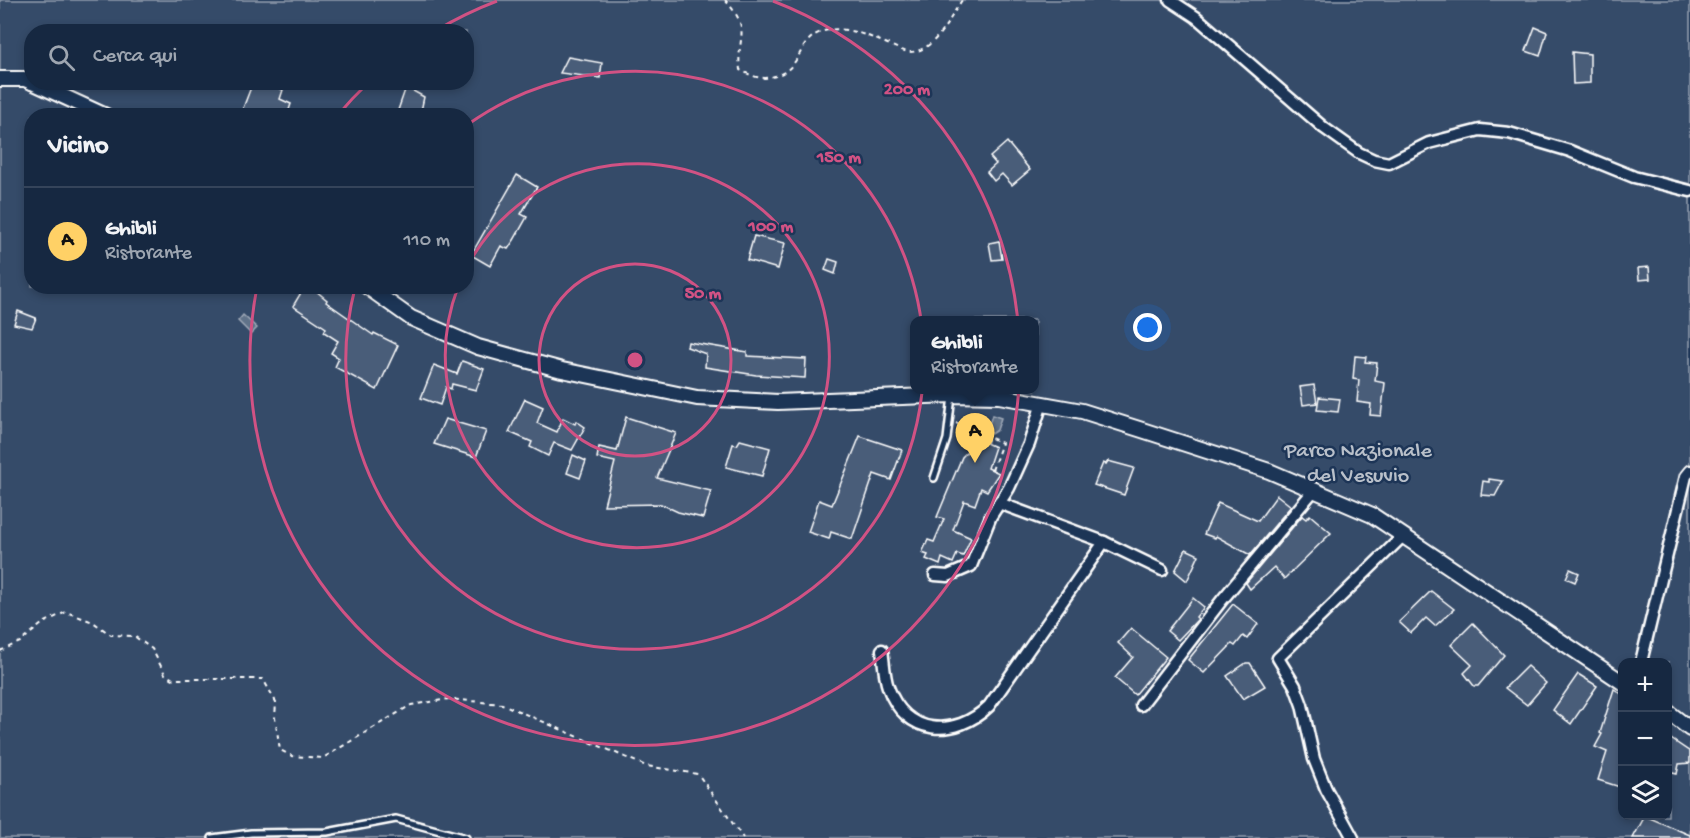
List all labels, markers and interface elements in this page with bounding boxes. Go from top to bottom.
search box [24,24,474,90]
icon: search [45,41,78,74]
text: Cerca qui [93,44,177,70]
text: 200 m [884,80,930,101]
text: Vicino [48,132,108,163]
text: 150 m [816,148,861,169]
text: Ghibli [105,217,157,243]
text: 100 m [748,217,794,238]
text: A [62,230,73,253]
text: 110 m [404,230,450,253]
text: Ristorante [105,243,192,266]
text: 50 m [685,284,722,305]
your location [1133,313,1162,342]
popup [910,316,1039,394]
text: Ghibli [931,331,983,357]
centre of rings [625,350,645,370]
text: Ristorante [931,357,1018,380]
pin: A [956,414,994,463]
park label: Parco Nazionale del Vesuvio [1283,439,1432,490]
map controls [1618,658,1672,820]
button: + [1618,658,1672,712]
button: − [1618,712,1672,766]
button: layers [1618,766,1672,820]

